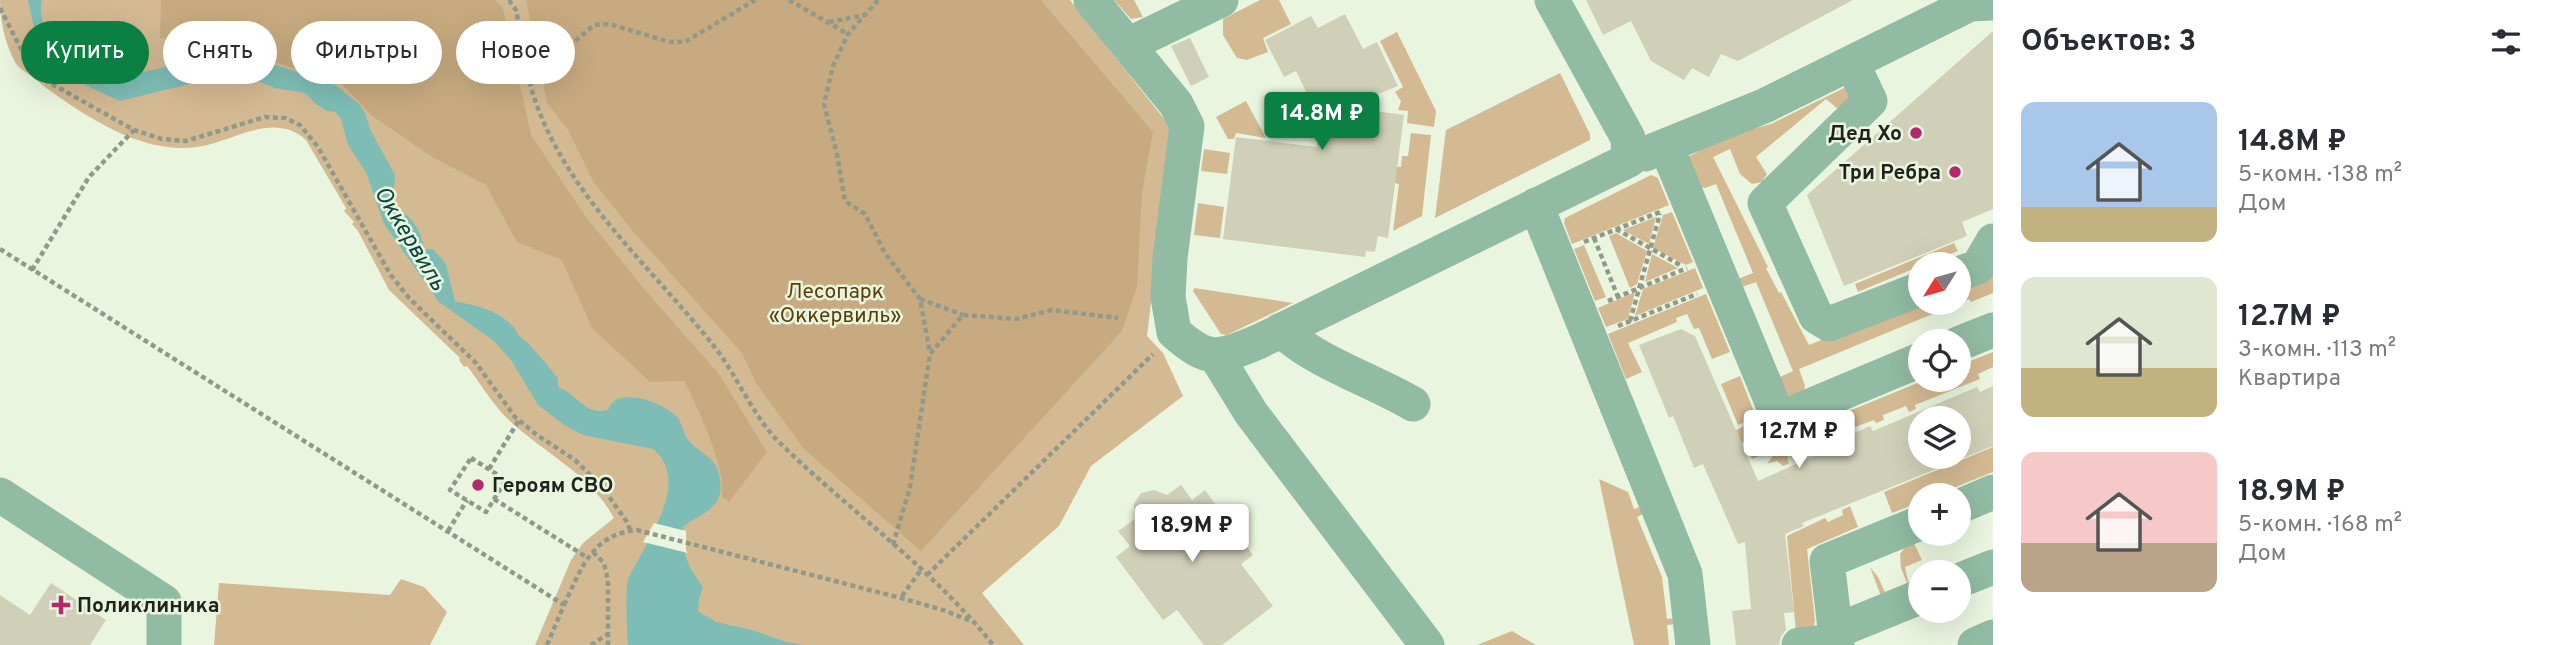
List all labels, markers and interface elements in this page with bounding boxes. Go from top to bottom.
chip: Купить [21,21,149,84]
chip: Снять [163,21,277,84]
chip: Фильтры [291,21,442,84]
chip: Новое [456,21,575,84]
icon: filters [2487,23,2525,61]
text: Объектов: 3 [2021,24,2196,61]
pin: 14.8M ₽ [1257,92,1387,152]
text: 14.8M ₽ [1280,100,1364,129]
place label: Дед Хо [1828,121,1902,148]
text: 14.8M ₽ [2238,124,2347,161]
marker: Дед Хо [1908,125,1924,141]
icon: home [2077,130,2161,214]
place label: Три Ребра [1839,160,1941,187]
text: 5-комн. · 138 m² [2238,161,2402,190]
marker: Три Ребра [1947,164,1963,180]
water label: Оккервиль [366,182,451,297]
text: Дом [2238,190,2286,219]
north arrow [1908,252,1970,315]
map controls [1908,252,1971,623]
park label: Лесопарк «Оккервиль» [769,279,902,330]
text: 12.7M ₽ [2238,299,2341,336]
icon: home [2077,305,2161,389]
button: locate [1908,329,1971,392]
text: 3-комн. · 113 m² [2238,336,2396,365]
text: Квартира [2238,365,2341,394]
button: layers [1908,406,1971,469]
pin: 12.7M ₽ [1734,410,1864,470]
text: 12.7M ₽ [1760,418,1838,447]
place label: Героям СВО [492,473,613,500]
text: 18.9M ₽ [2238,474,2345,511]
marker: Героям СВО [470,477,486,493]
icon: home [2077,480,2161,564]
button: + [1908,483,1971,546]
pin: 18.9M ₽ [1127,504,1257,564]
text: 5-комн. · 168 m² [2238,511,2402,540]
text: 18.9M ₽ [1151,512,1233,541]
text: Дом [2238,540,2286,569]
button: − [1908,560,1971,623]
place label: Поликлиника [77,593,220,620]
marker: Поликлиника [51,595,71,615]

